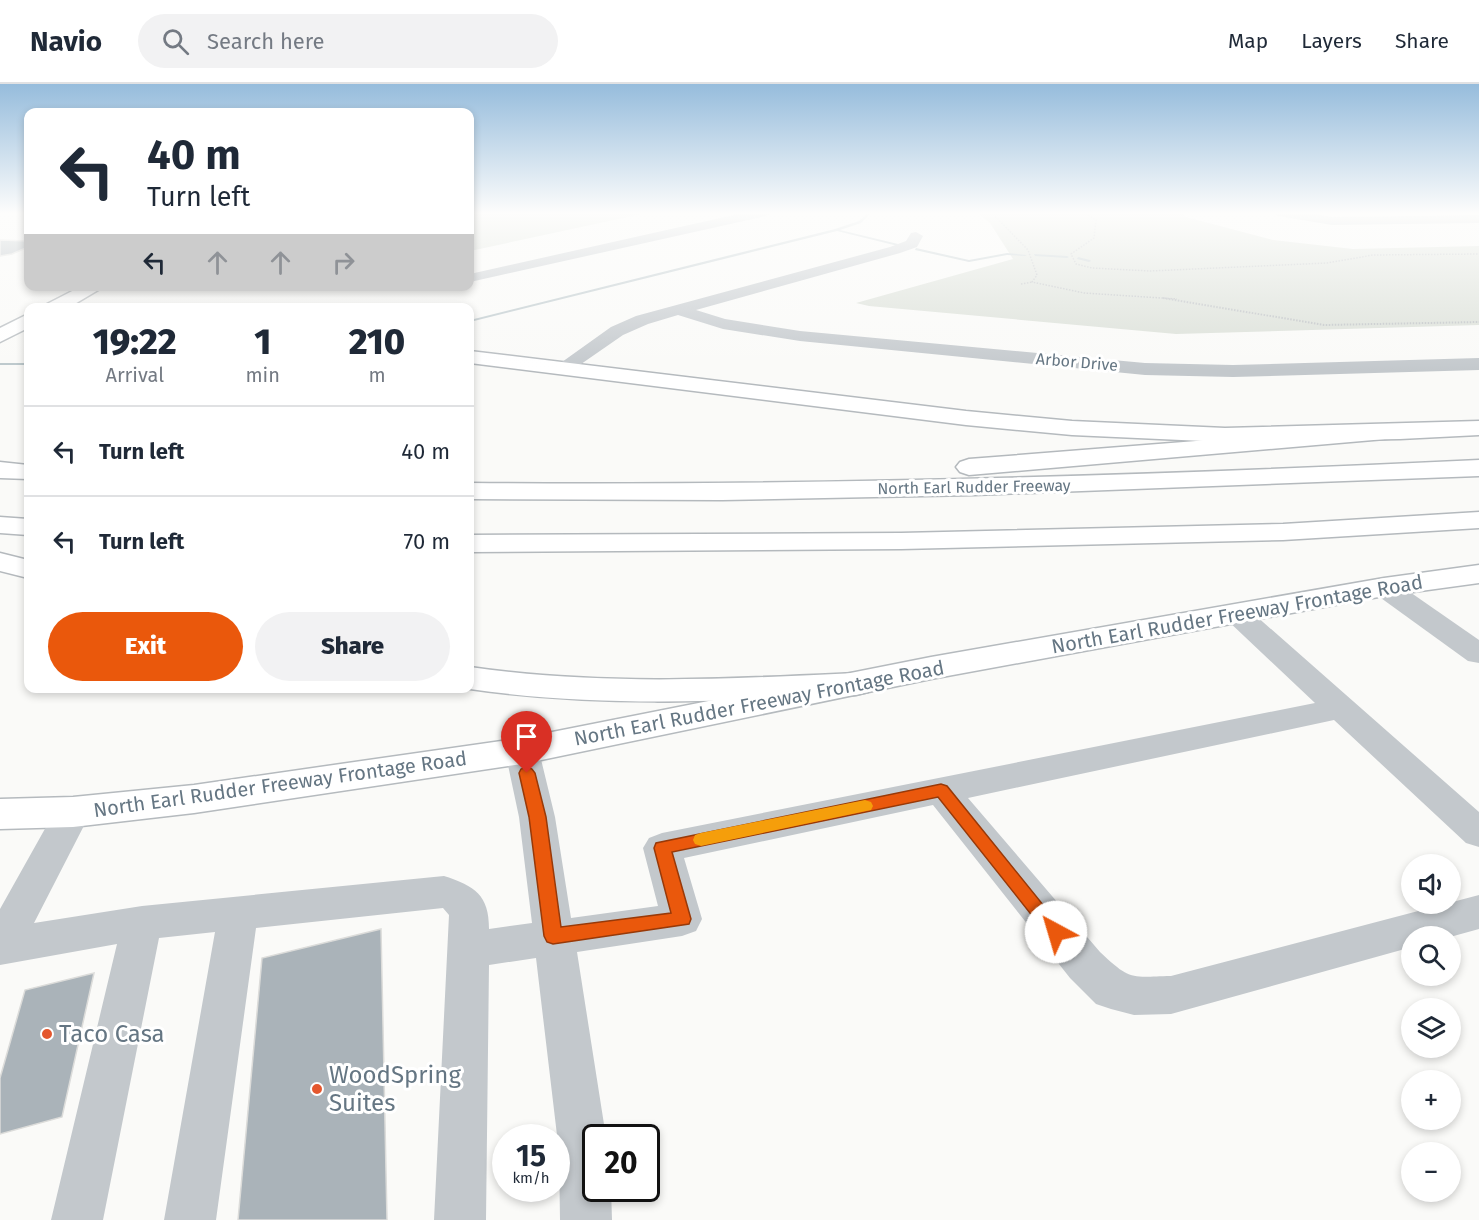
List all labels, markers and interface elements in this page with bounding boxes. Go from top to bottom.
search box [138,14,558,68]
text: Navio [30,25,102,58]
icon: search [159,25,192,58]
text: Search here [207,28,325,55]
text: Map [1228,28,1268,54]
text: Layers [1301,28,1362,54]
text: Share [1395,28,1449,54]
text: 40 m [147,130,241,180]
icon: left [48,132,126,210]
text: Turn left [147,181,250,213]
icon: left [138,246,171,279]
icon: ahead [201,246,234,279]
icon: ahead [264,246,297,279]
icon: right [327,246,360,279]
text: 19:22 [93,320,177,364]
text: 1 [254,320,271,364]
text: 210 [349,320,405,364]
street label: Arbor Drive [1035,349,1119,375]
text: Arrival [105,363,164,387]
text: min [245,363,280,387]
text: m [368,363,386,387]
icon: left [48,435,81,468]
text: Turn left [99,438,184,465]
text: 40 m [401,438,450,465]
street label: North Earl Rudder Freeway [877,476,1071,498]
icon: left [48,525,81,558]
text: Turn left [99,528,184,555]
text: 70 m [404,528,450,555]
street label: North Earl Rudder Freeway Frontage Road [1049,569,1425,659]
button: Exit [48,612,243,681]
button: Share [255,612,450,681]
street label: North Earl Rudder Freeway Frontage Road [572,655,946,751]
pin [501,711,552,773]
icon: arrive [510,720,543,753]
street label: North Earl Rudder Freeway Frontage Road [92,746,468,822]
map controls [1401,854,1461,1202]
button: sound [1401,854,1461,914]
position arrow [1024,900,1088,964]
button: search [1401,926,1461,986]
button: layers [1401,998,1461,1058]
place label: Taco Casa [59,1020,165,1048]
marker: Taco Casa [40,1027,54,1041]
place label: WoodSpring Suites [329,1061,461,1117]
button: + [1401,1070,1461,1130]
marker: WoodSpring Suites [310,1082,324,1096]
speed limit sign: 20 [582,1124,660,1202]
text: 15 [516,1138,546,1174]
button: − [1401,1142,1461,1202]
text: km/h [512,1169,550,1187]

